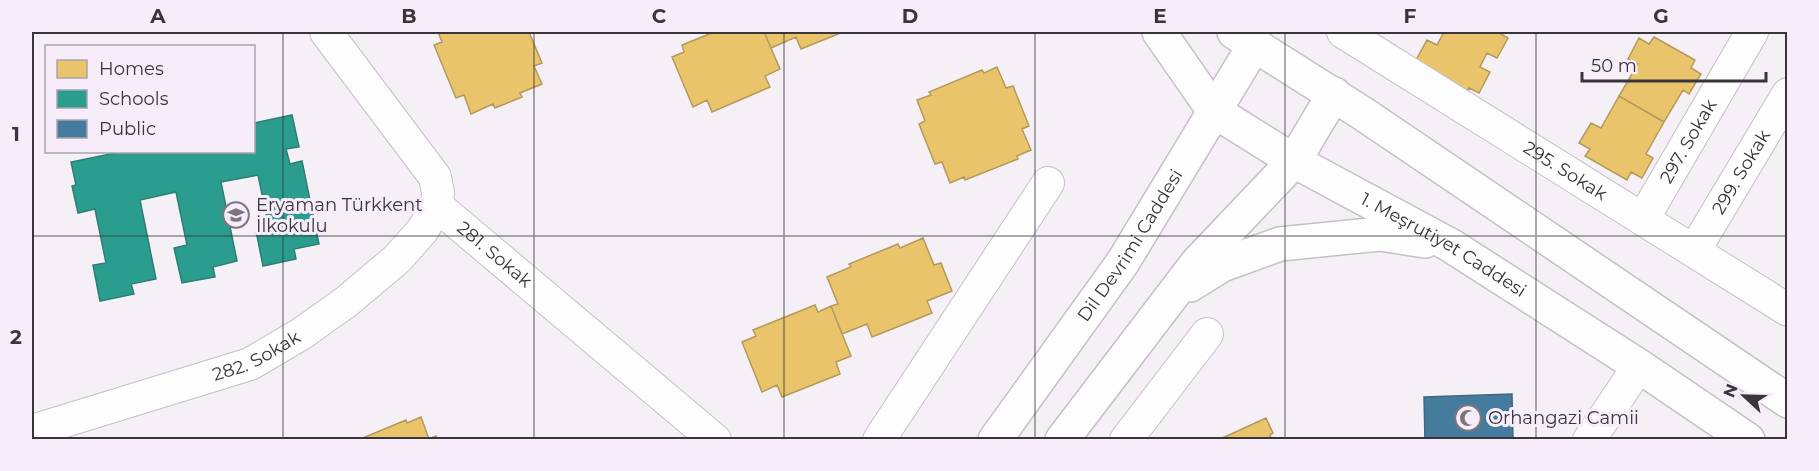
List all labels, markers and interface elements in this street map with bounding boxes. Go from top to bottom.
text: A [149,4,166,28]
text: B [401,4,417,28]
text: C [652,4,667,28]
text: D [902,4,918,28]
text: E [1153,4,1167,28]
text: F [1404,4,1417,28]
text: G [1653,4,1669,28]
legend [45,45,255,153]
scale bar [1582,45,1766,83]
text: 50 m [1591,55,1637,77]
text: Homes [99,58,164,80]
text: Schools [99,88,169,110]
street label: 297. Sokak [1655,95,1722,187]
text: Public [99,118,156,140]
text: 1 [12,122,20,146]
street label: 299. Sokak [1707,126,1775,218]
street label: 295. Sokak [1519,137,1611,205]
street label: Dil Devrimi Caddesi [1073,165,1188,326]
street label: 1. Meşrutiyet Caddesi [1357,188,1530,302]
place label: Eryaman Türkkent İlkokulu [256,194,423,237]
school or university icon: Eryaman Türkkent İlkokulu [221,200,251,230]
street label: 281. Sokak [453,217,537,292]
text: 2 [10,325,22,349]
street label: 282. Sokak [210,326,304,386]
north arrow [1714,366,1774,426]
text: N [1719,381,1742,400]
mosque icon: Orhangazi Camii [1453,403,1483,433]
place label: Orhangazi Camii [1488,407,1639,429]

